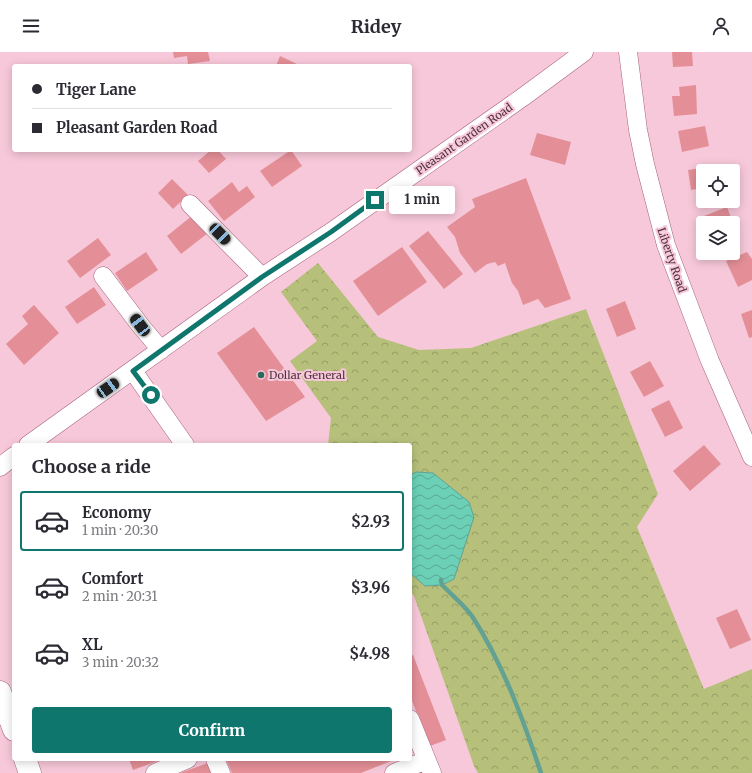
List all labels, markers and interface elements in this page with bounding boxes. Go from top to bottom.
icon: menu [20,15,42,37]
text: Ridey [351,15,401,38]
icon: person [710,15,732,37]
text: Tiger Lane [56,80,136,99]
street label: Pleasant Garden Road [413,100,515,178]
text: Pleasant Garden Road [56,118,218,137]
map controls [696,164,740,260]
button: locate [696,164,740,208]
callout: 1 min [389,186,455,214]
route end [366,191,384,209]
text: 1 min [404,191,440,208]
button: layers [696,216,740,260]
car [207,221,233,247]
street label: Liberty Road [654,226,690,295]
car [128,312,152,338]
place label: Dollar General [269,368,346,382]
marker: Dollar General [256,370,266,380]
car [95,376,121,400]
route start [142,386,160,404]
text: Choose a ride [32,455,151,478]
icon: car [34,503,70,539]
text: Economy [82,503,151,522]
text: $2.93 [351,512,390,531]
text: 1 min · 20:30 [82,522,158,539]
icon: car [34,569,70,605]
text: Comfort [82,569,143,588]
text: $3.96 [351,578,390,597]
text: 2 min · 20:31 [82,588,157,605]
icon: car [34,635,70,671]
text: XL [82,635,103,654]
text: $4.98 [349,644,390,663]
text: 3 min · 20:32 [82,654,159,671]
button: Confirm [32,707,392,753]

